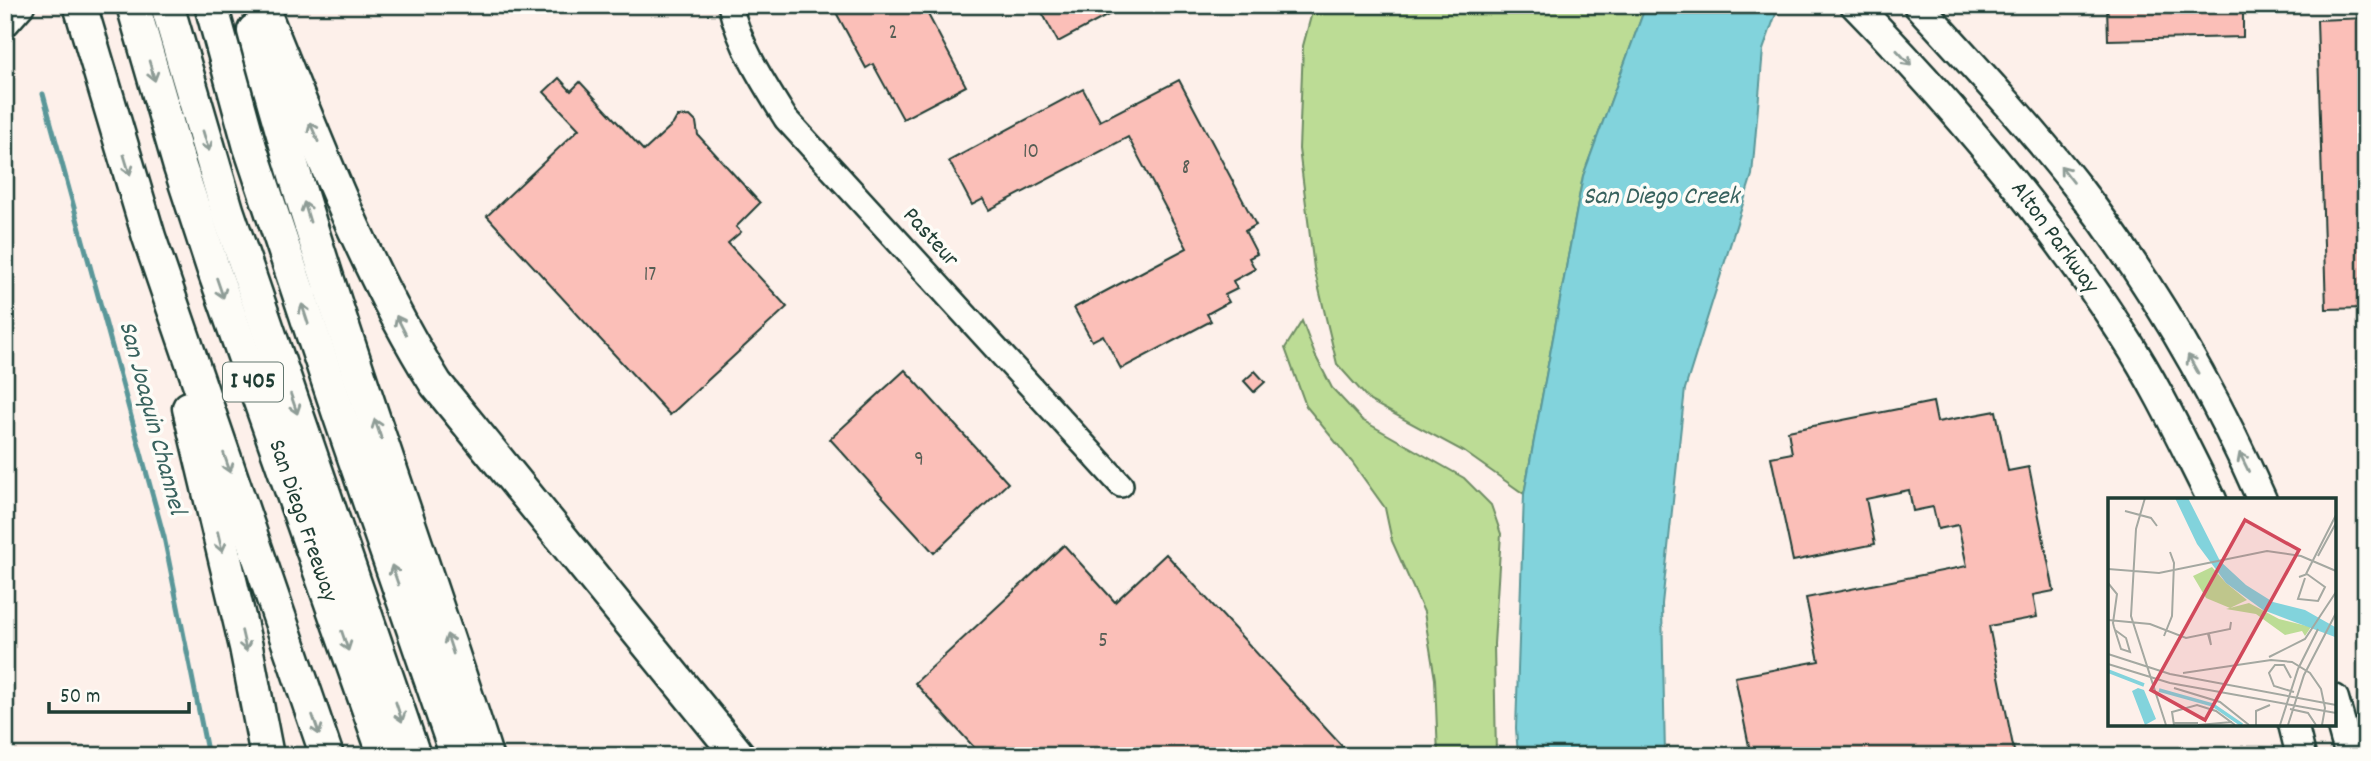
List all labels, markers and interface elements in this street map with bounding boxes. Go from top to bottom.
house number: 2 [888,19,898,49]
one-way arrow [1896,49,1913,66]
one-way arrow [146,60,159,82]
one-way arrow [307,122,320,143]
one-way arrow [201,130,214,152]
house number: 10 [1023,138,1039,168]
one-way arrow [121,154,134,176]
house number: 8 [1182,154,1190,184]
one-way arrow [2060,166,2075,184]
street label: Alton Parkway [2001,175,2107,303]
water label: San Diego Creek [1583,179,1741,216]
street label: Pasteur [894,200,966,276]
one-way arrow [300,202,312,224]
house number: 17 [644,261,656,291]
one-way arrow [215,276,227,298]
one-way arrow [298,303,311,325]
one-way arrow [394,315,408,336]
water label: San Joaquin Channel [107,317,195,521]
one-way arrow [2186,354,2200,374]
road number: I 405 [223,362,283,402]
one-way arrow [289,392,301,414]
one-way arrow [371,418,383,440]
street label: San Diego Freeway [258,435,346,608]
house number: 9 [914,446,924,476]
one-way arrow [222,452,234,474]
one-way arrow [2237,452,2251,473]
inset map [2108,498,2336,726]
one-way arrow [214,530,227,553]
one-way arrow [388,565,400,587]
house number: 5 [1098,627,1108,657]
one-way arrow [238,629,251,652]
one-way arrow [339,630,352,652]
one-way arrow [443,634,456,656]
scale bar [49,670,189,714]
text: 50 m [60,683,100,713]
one-way arrow [394,700,406,722]
one-way arrow [311,714,323,736]

